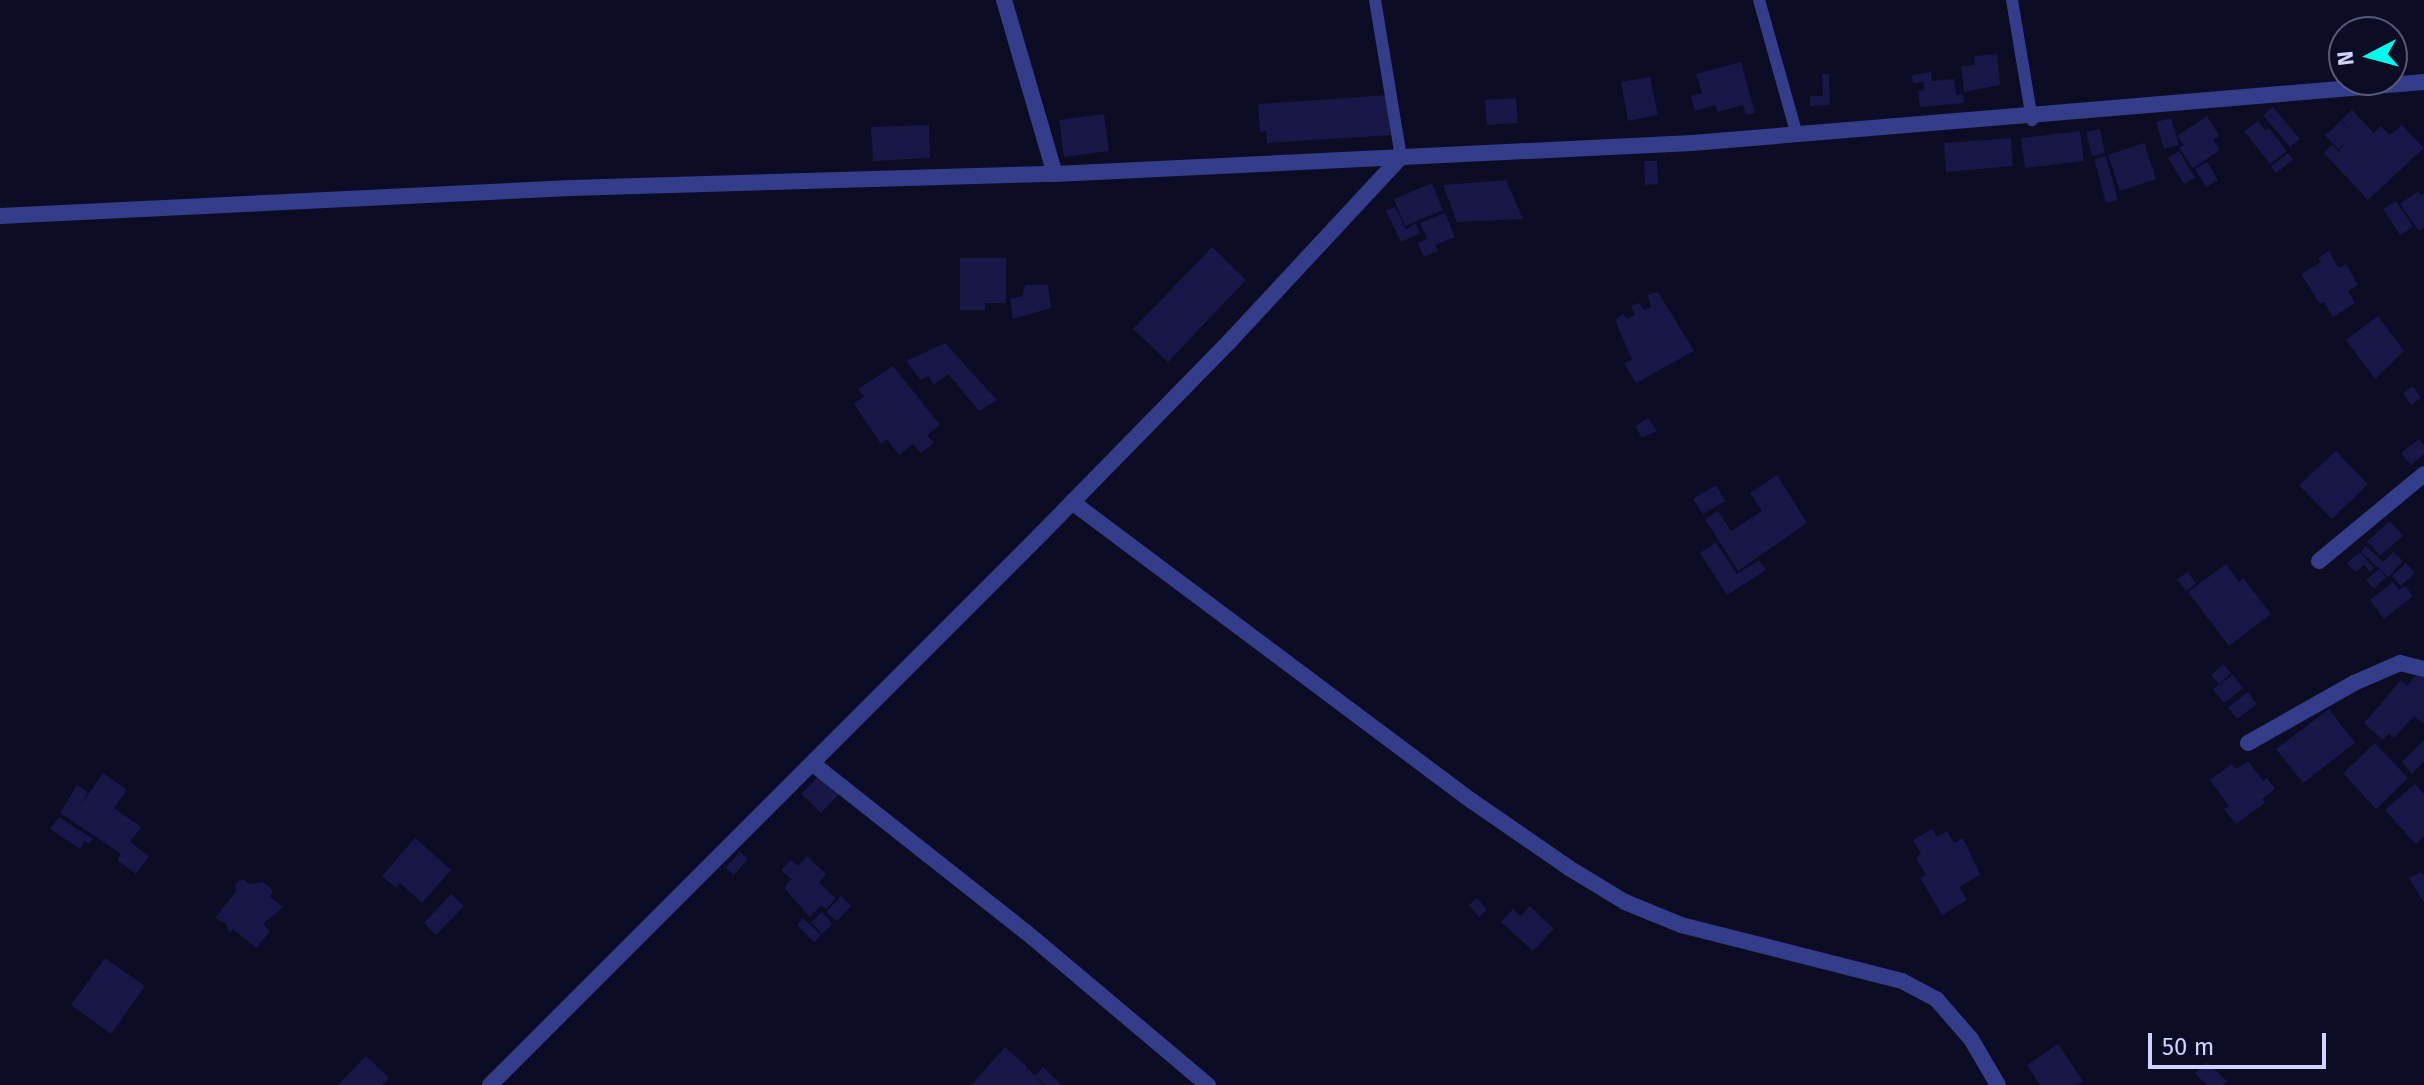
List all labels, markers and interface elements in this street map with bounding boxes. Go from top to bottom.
north arrow [2328,16,2408,96]
text: N [2331,50,2360,67]
scale bar [2152,1017,2330,1067]
text: 50 m [2162,1033,2214,1061]

